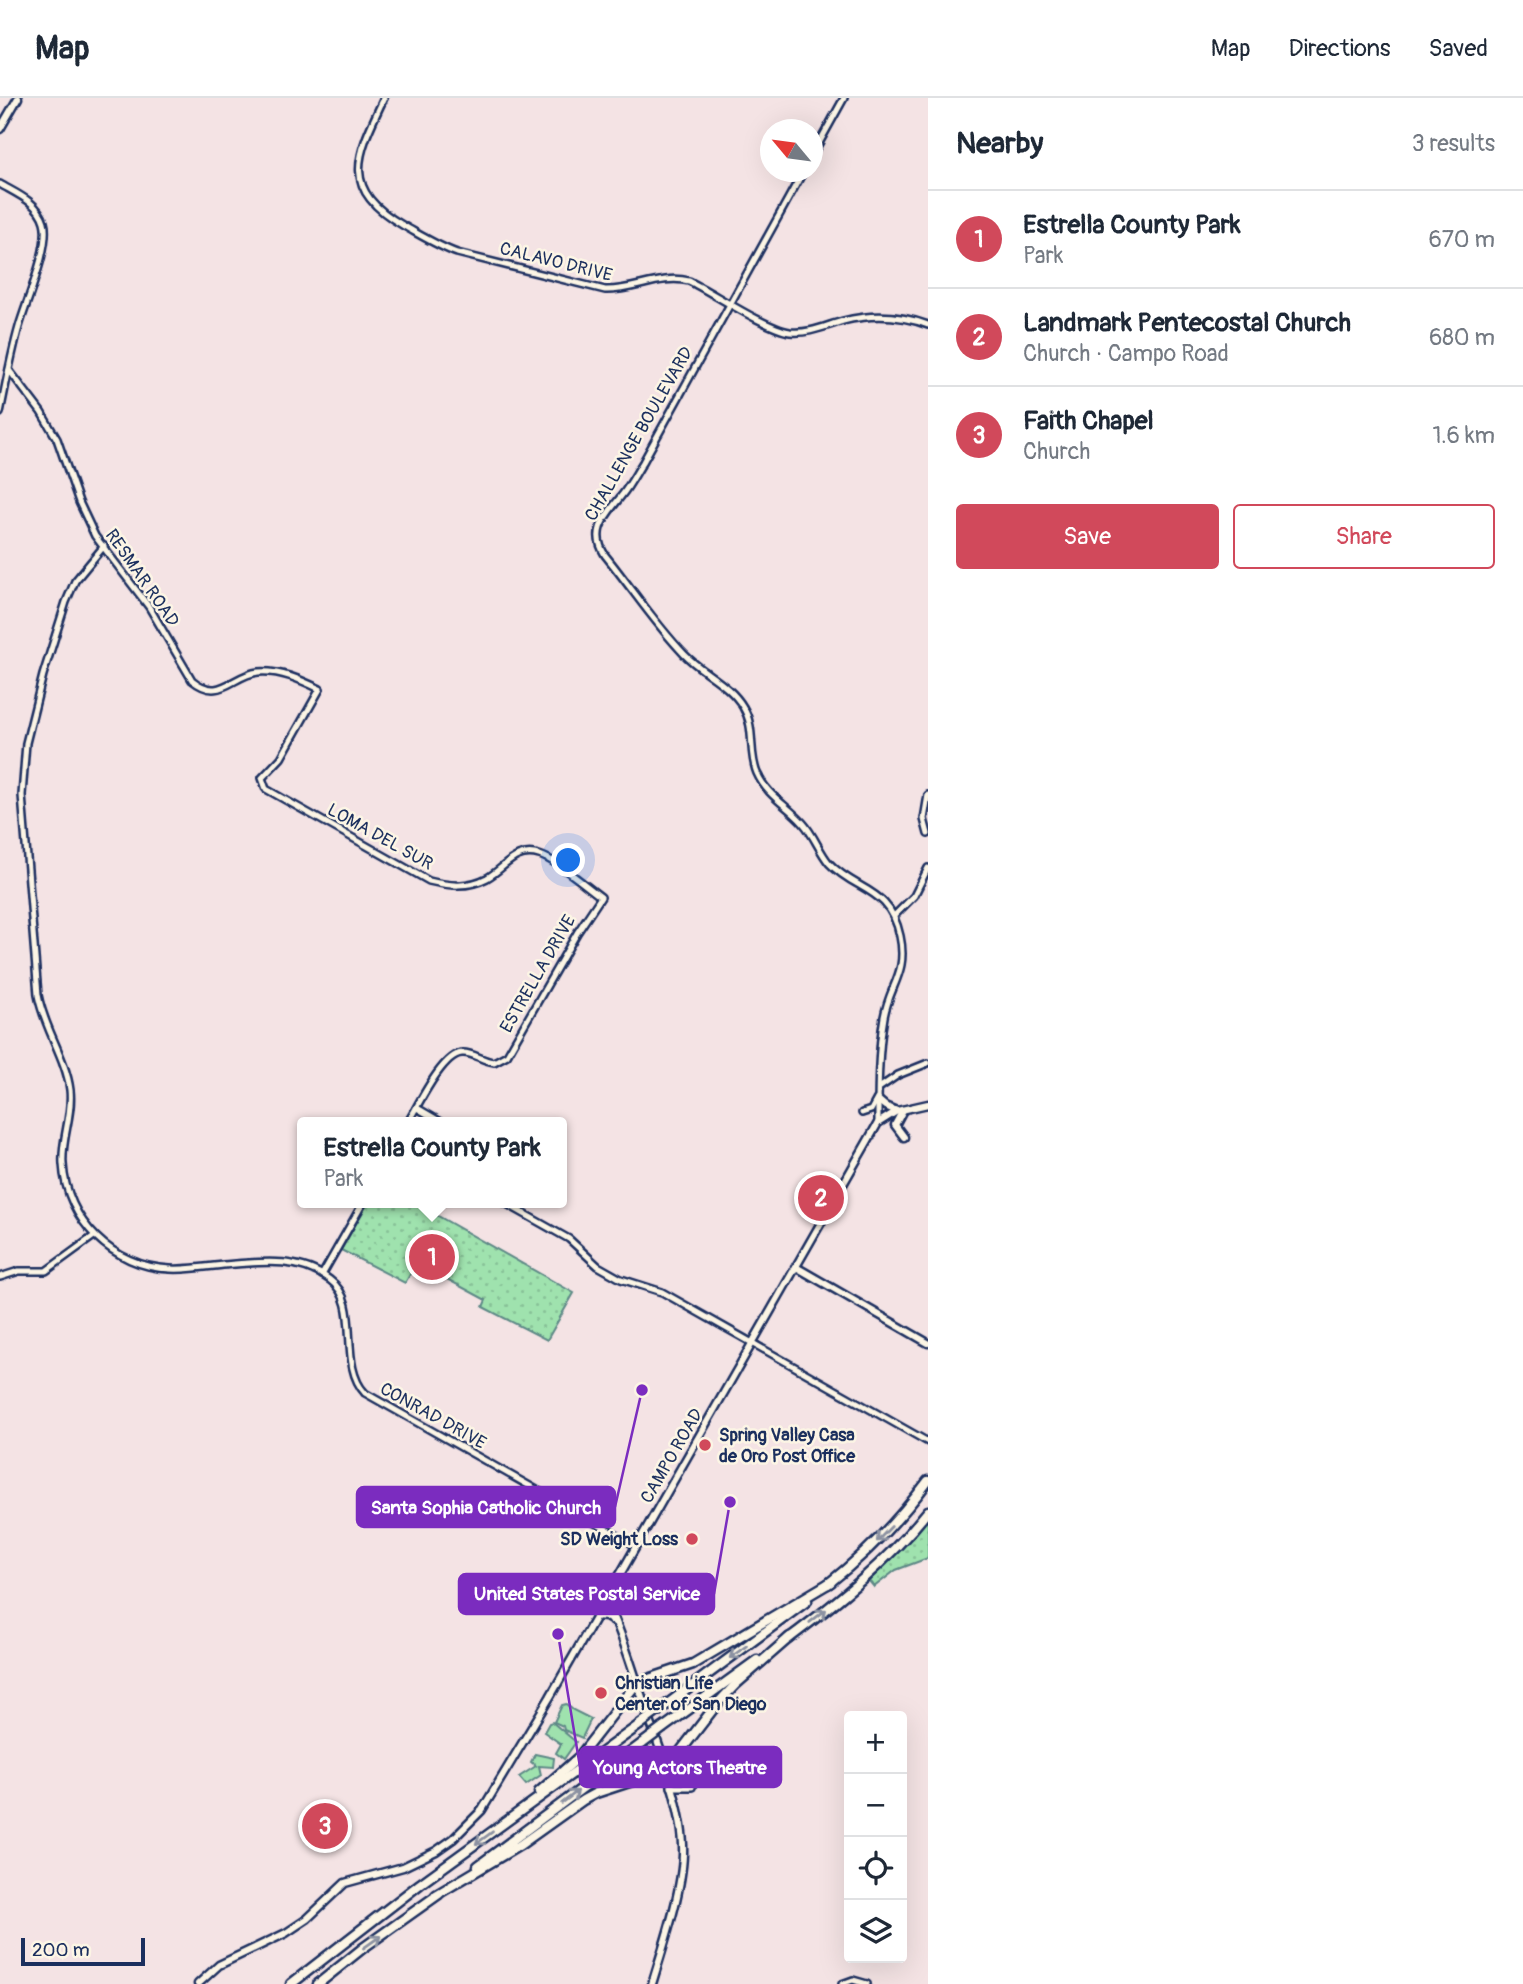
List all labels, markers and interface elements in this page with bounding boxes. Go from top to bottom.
text: Map [35,28,90,69]
text: Map [1211,34,1251,63]
text: Directions [1289,34,1390,63]
text: Saved [1428,34,1488,63]
north arrow [760,119,823,182]
text: Nearby [956,125,1043,162]
text: 3 results [1412,129,1495,158]
text: Estrella County Park [1023,209,1241,241]
text: 1 [975,225,984,254]
text: 670 m [1429,225,1495,254]
street label: CALAVO DRIVE [497,237,615,287]
text: Park [1023,241,1063,270]
text: Landmark Pentecostal Church [1023,307,1351,339]
text: 2 [973,323,985,352]
text: 680 m [1429,323,1495,352]
text: Church · Campo Road [1023,339,1229,368]
street label: CHALLENGE BOULEVARD [580,343,698,525]
text: Faith Chapel [1023,405,1154,437]
text: 3 [973,421,985,450]
text: 1.6 km [1433,421,1495,450]
text: Church [1023,437,1090,466]
button: Save [956,504,1219,569]
button: Share [1233,504,1495,569]
street label: RESMAR ROAD [100,525,184,631]
street label: LOMA DEL SUR [323,798,437,876]
your location [551,843,585,877]
street label: ESTRELLA DRIVE [495,911,581,1037]
popup [297,1117,567,1208]
text: Estrella County Park [323,1132,541,1164]
text: Park [323,1164,363,1193]
pin: 2 [798,1172,844,1224]
pin: 1 [409,1231,455,1283]
street label: CONRAD DRIVE [376,1377,490,1455]
street label: CAMPO ROAD [636,1404,708,1508]
place label: Spring Valley Casa de Oro Post Office [719,1424,856,1468]
marker: Spring Valley Casa de Oro Post Office [697,1437,713,1453]
callout: Santa Sophia Catholic Church [357,1487,615,1527]
text: Santa Sophia Catholic Church [371,1496,601,1520]
one-way arrow [876,1525,893,1542]
place label: SD Weight Loss [560,1528,679,1551]
marker: SD Weight Loss [684,1531,700,1547]
callout: United States Postal Service [459,1574,714,1614]
text: United States Postal Service [474,1582,701,1606]
one-way arrow [808,1608,826,1623]
one-way arrow [729,1645,748,1659]
place label: Christian Life Center of San Diego [615,1672,767,1716]
marker: Christian Life Center of San Diego [593,1685,609,1701]
map controls [844,1711,907,1963]
button: + [844,1711,907,1774]
callout: Young Actors Theatre [580,1747,781,1787]
text: Young Actors Theatre [592,1756,767,1780]
button: − [844,1774,907,1837]
one-way arrow [561,1790,580,1805]
pin: 3 [302,1800,348,1852]
one-way arrow [475,1831,494,1845]
button: locate [844,1837,907,1900]
button: layers [844,1900,907,1963]
scale bar [21,1935,145,1967]
one-way arrow [361,1935,381,1949]
text: 200 m [32,1938,90,1962]

